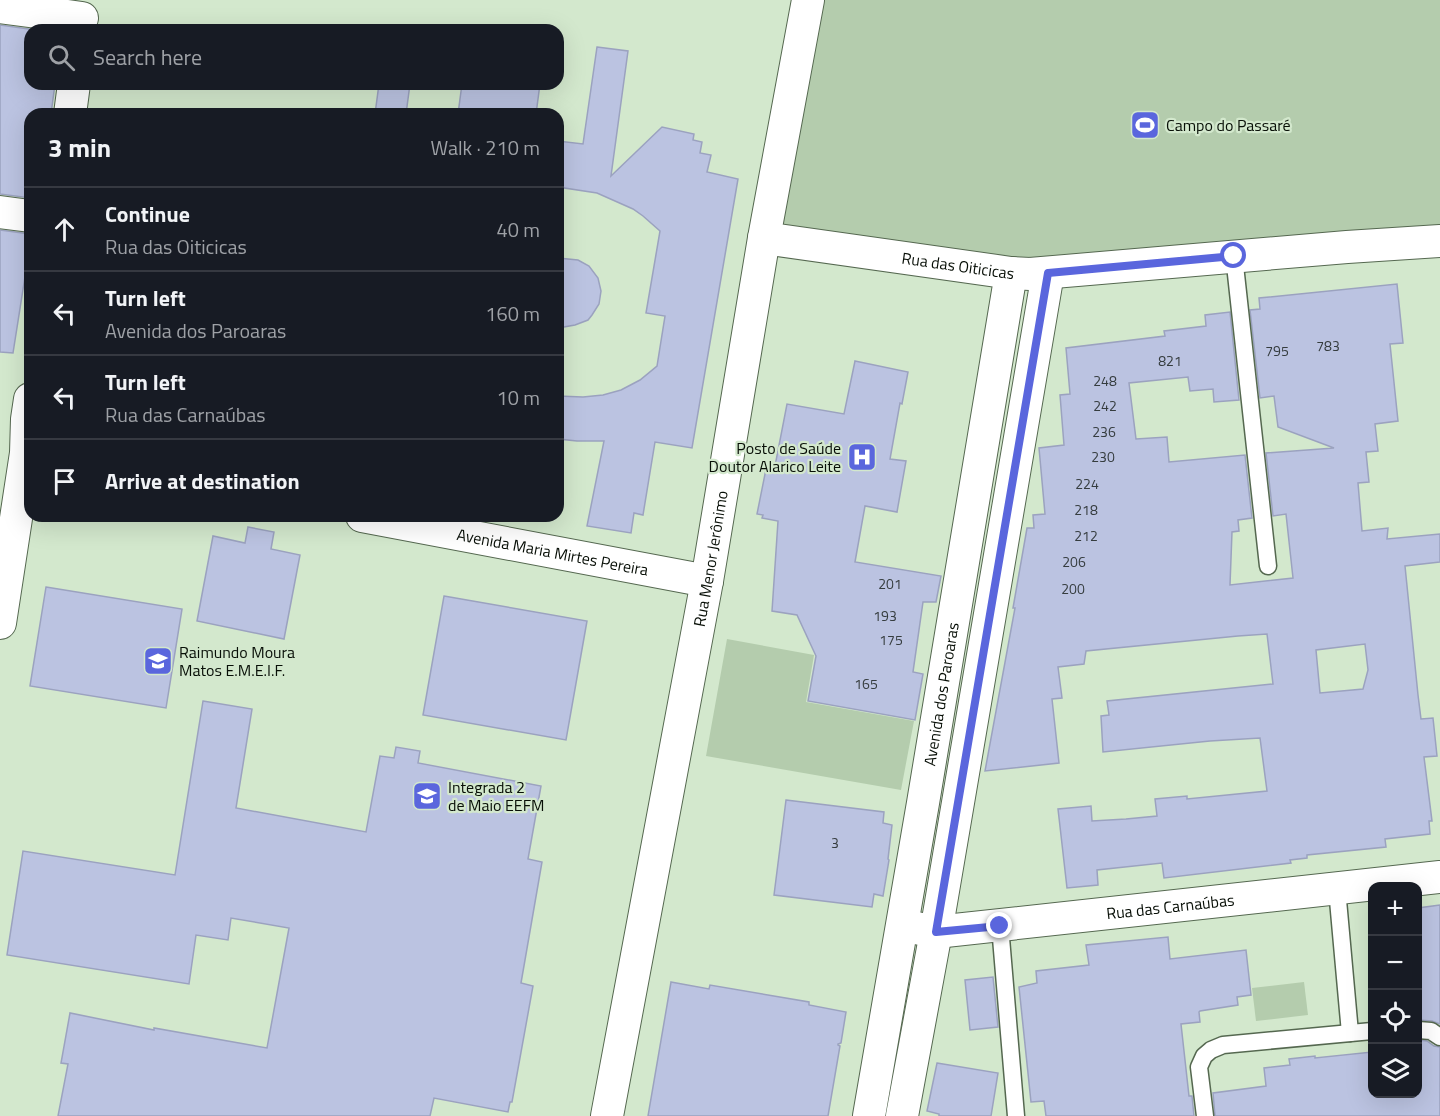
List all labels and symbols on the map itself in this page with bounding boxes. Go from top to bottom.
sports icon: Campo do Passaré [1129,109,1161,141]
place label: Campo do Passaré [1166,113,1291,137]
route start [1220,242,1246,268]
street label: Rua das Oiticicas [900,246,1016,285]
house number: 783 [1316,335,1340,356]
house number: 795 [1265,340,1289,361]
house number: 821 [1158,350,1182,371]
house number: 248 [1093,370,1117,391]
house number: 242 [1093,395,1117,416]
house number: 236 [1092,421,1116,442]
place label: Posto de Saúde Doutor Alarico Leite [709,436,841,478]
hospital icon: Posto de Saúde Doutor Alarico Leite [846,441,878,473]
house number: 230 [1091,446,1115,467]
house number: 224 [1075,473,1099,494]
street label: Rua Menor Jerônimo [687,489,734,629]
house number: 218 [1074,499,1098,520]
street label: Avenida Maria Mirtes Pereira [455,522,650,582]
house number: 212 [1074,525,1098,546]
house number: 206 [1062,551,1086,572]
house number: 201 [878,573,902,594]
house number: 200 [1061,578,1085,599]
house number: 193 [873,605,897,626]
street label: Avenida dos Paroaras [917,620,965,768]
house number: 175 [879,629,903,650]
place label: Raimundo Moura Matos E.M.E.I.F. [179,640,295,682]
school or university icon: Raimundo Moura Matos E.M.E.I.F. [142,645,174,677]
house number: 165 [854,673,878,694]
place label: Integrada 2 de Maio EEFM [448,775,545,817]
school or university icon: Integrada 2 de Maio EEFM [411,780,443,812]
house number: 3 [831,832,839,853]
street label: Rua das Carnaúbas [1105,888,1235,925]
route end [986,912,1012,938]

